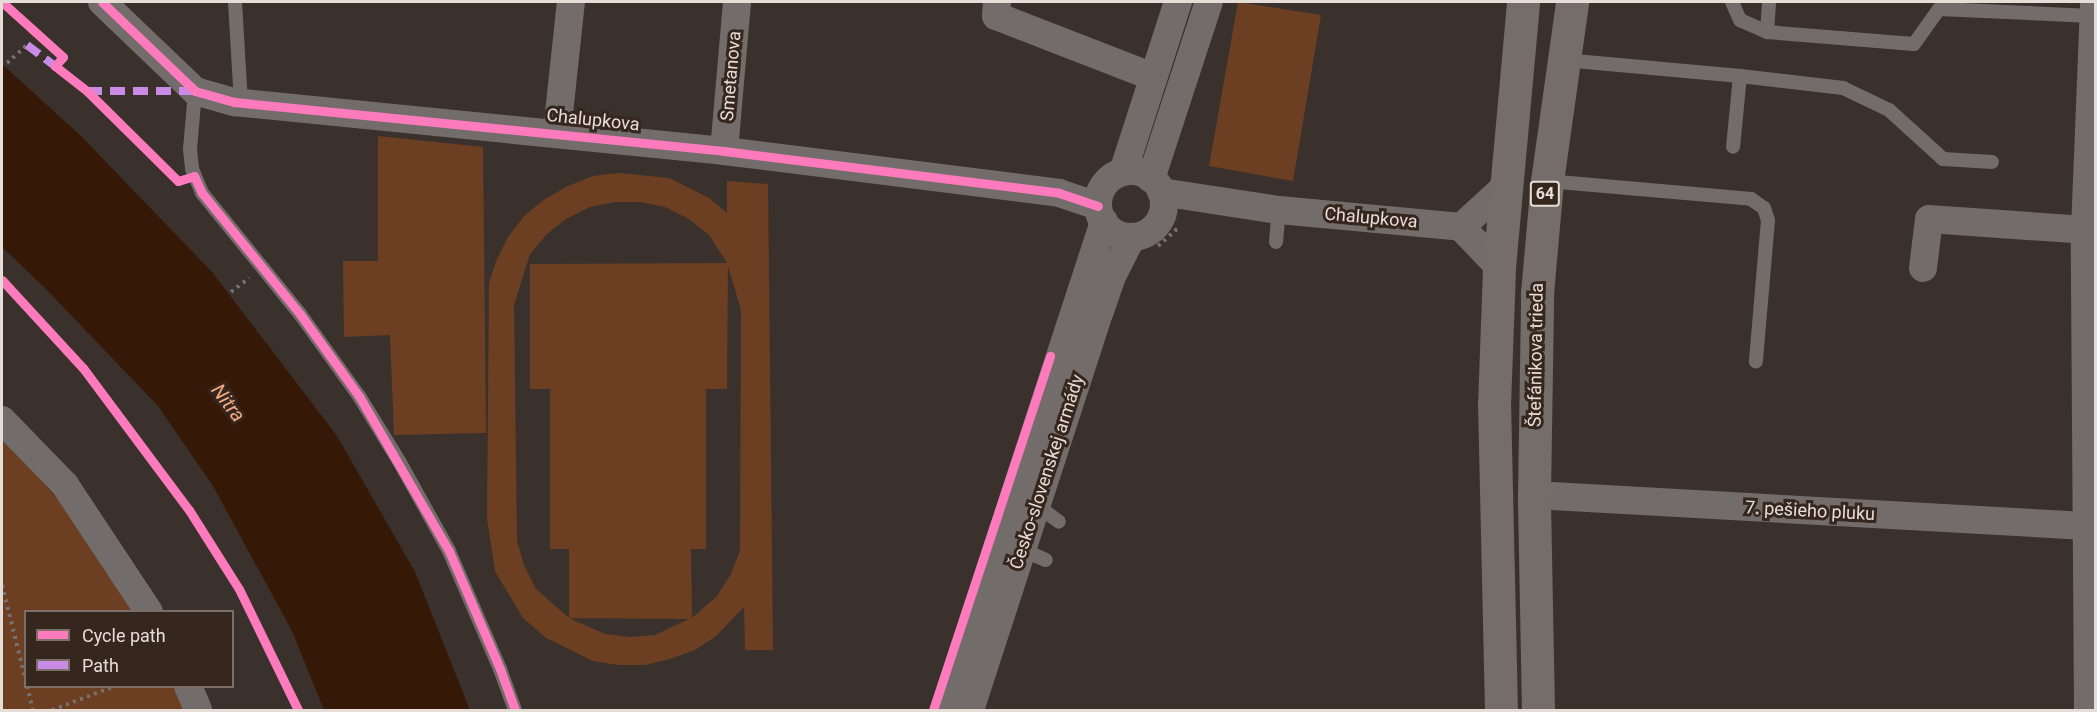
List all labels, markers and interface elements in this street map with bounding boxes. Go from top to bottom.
street label: Smetanova [716,30,746,122]
street label: Chalupkova [545,104,641,136]
road number: 64 [1528,181,1562,207]
street label: Chalupkova [1324,203,1418,233]
street label: Štefánikova trieda [1524,283,1548,427]
street label: Česko-slovenskej armády [1005,372,1089,572]
water label: Nitra [206,379,250,427]
street label: 7. pešieho pluku [1744,497,1876,525]
legend [24,610,234,688]
text: Cycle path [82,625,166,646]
text: Path [82,655,119,676]

